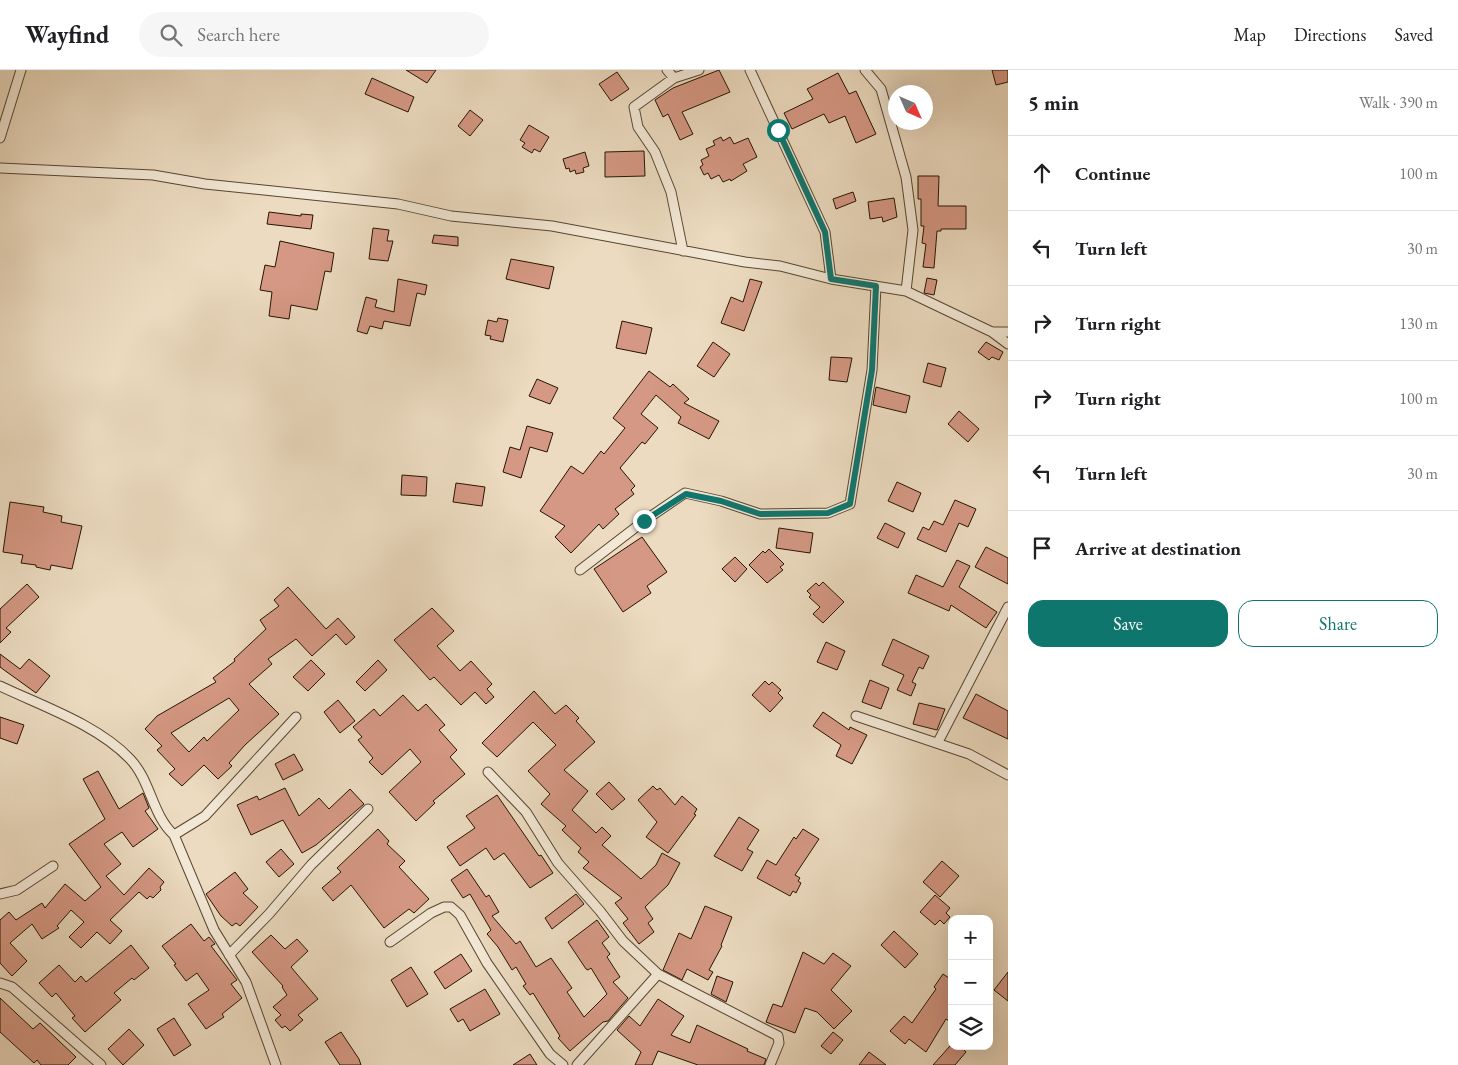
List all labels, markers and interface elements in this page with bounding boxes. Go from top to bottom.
search box [139,12,489,57]
text: Wayfind [25,19,109,50]
icon: search [157,21,185,49]
text: Search here [197,22,280,47]
text: Map [1234,23,1266,46]
text: Directions [1294,23,1366,46]
text: Saved [1394,23,1433,46]
north arrow [888,85,933,130]
text: 5 min [1028,89,1079,116]
text: Walk · 390 m [1359,92,1438,113]
route start [767,119,790,142]
icon: ahead [1028,159,1056,187]
text: Continue [1075,161,1150,186]
text: 100 m [1399,163,1438,184]
icon: left [1028,234,1056,262]
text: Turn left [1075,236,1147,261]
text: 30 m [1407,238,1438,259]
icon: right [1028,309,1056,337]
text: Turn right [1075,311,1161,336]
text: 130 m [1399,313,1438,334]
icon: right [1028,384,1056,412]
text: Turn right [1075,386,1161,411]
text: 100 m [1399,388,1438,409]
icon: left [1028,459,1056,487]
text: Turn left [1075,461,1147,486]
text: 30 m [1407,463,1438,484]
route end [633,510,656,533]
icon: arrive [1028,534,1056,562]
text: Arrive at destination [1075,536,1241,561]
button: Save [1028,600,1228,647]
button: Share [1238,600,1438,647]
map controls [948,915,993,1050]
button: + [948,915,993,960]
button: − [948,960,993,1005]
button: layers [948,1005,993,1050]

